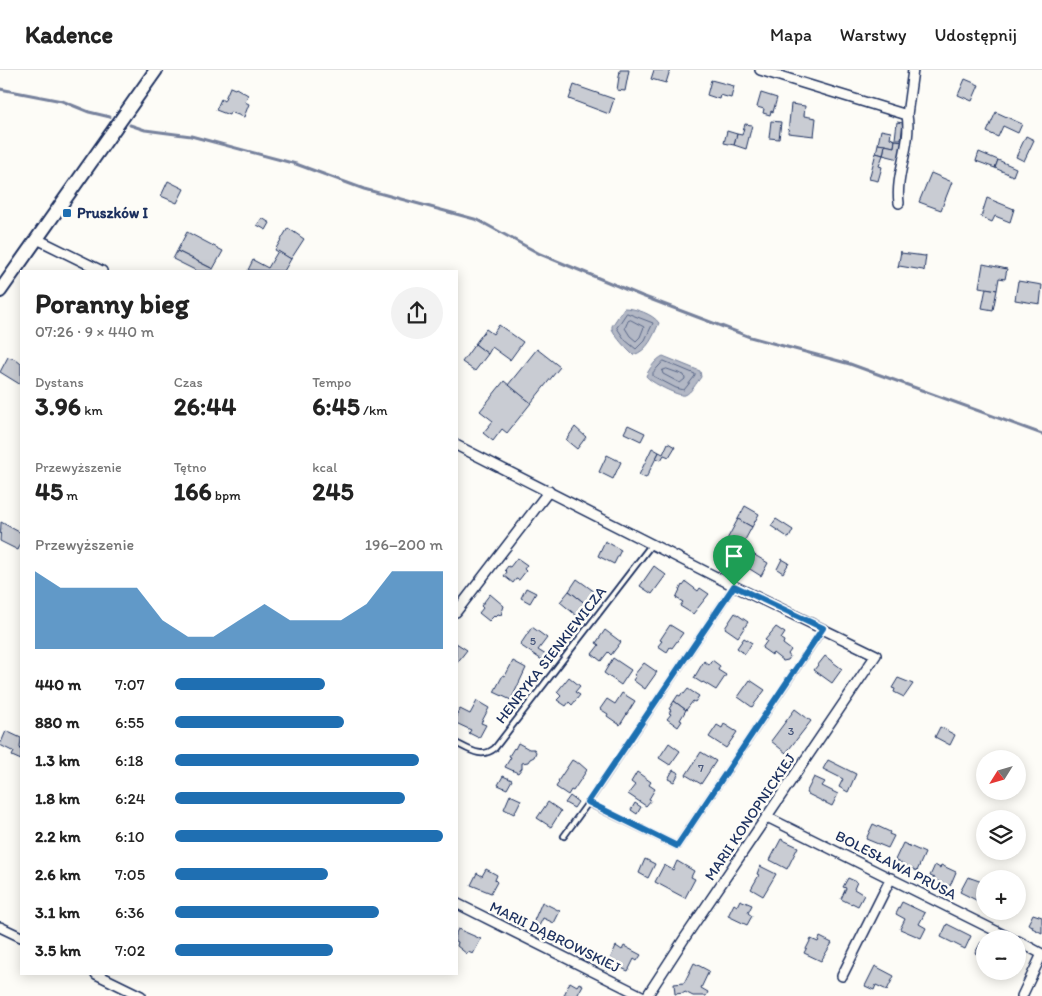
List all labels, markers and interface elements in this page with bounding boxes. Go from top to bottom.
text: Kadence [25,20,113,49]
text: Mapa [770,24,812,46]
text: Warstwy [840,24,907,46]
text: Udostępnij [935,24,1017,46]
place label: Pruszków I [77,204,148,222]
marker: Pruszków I [61,207,73,219]
text: Poranny bieg [35,286,189,320]
button: share [391,287,443,339]
text: 07:26 · 9 × 440 m [35,322,154,341]
text: Dystans [35,374,84,391]
text: Czas [174,374,203,391]
text: Tempo [312,374,351,391]
text: 3.96 [35,391,81,421]
text: 26:44 [174,391,236,421]
text: 6:45 [312,391,360,421]
text: km [81,402,103,419]
text: /km [360,402,387,419]
text: Przewyższenie [35,459,122,476]
text: Tętno [174,459,207,476]
text: kcal [312,459,337,476]
text: 45 [35,476,63,506]
text: 166 [174,476,212,506]
text: 245 [312,476,354,506]
text: m [63,487,78,504]
text: bpm [212,487,241,504]
text: Przewyższenie [35,535,134,554]
text: 196–200 m [365,535,443,554]
pin [713,535,755,586]
icon: arrive [720,542,748,570]
street label: HENRYKA SIENKIEWICZA [492,582,610,727]
house number: 5 [530,634,536,648]
text: 440 m [35,675,81,694]
text: 7:07 [115,675,145,694]
text: 880 m [35,713,79,732]
text: 6:55 [115,713,144,732]
house number: 3 [788,724,795,738]
street label: MARII KONOPNICKIEJ [701,750,799,884]
north arrow [976,750,1026,800]
map controls [976,750,1026,980]
text: 1.3 km [35,751,80,770]
text: 6:18 [115,751,144,770]
house number: 7 [698,761,704,775]
text: 1.8 km [35,789,80,808]
text: 6:24 [115,789,145,808]
button: layers [976,810,1026,860]
text: 2.2 km [35,827,81,846]
text: 6:10 [115,827,145,846]
street label: BOLESŁAWA PRUSA [832,827,960,904]
text: 2.6 km [35,865,81,884]
text: 7:05 [115,865,145,884]
button: + [976,870,1026,920]
street label: MARII DĄBROWSKIEJ [487,898,623,976]
text: 3.1 km [35,903,80,922]
text: 6:36 [115,903,145,922]
button: − [976,930,1026,980]
text: 3.5 km [35,941,81,960]
text: 7:02 [115,941,145,960]

